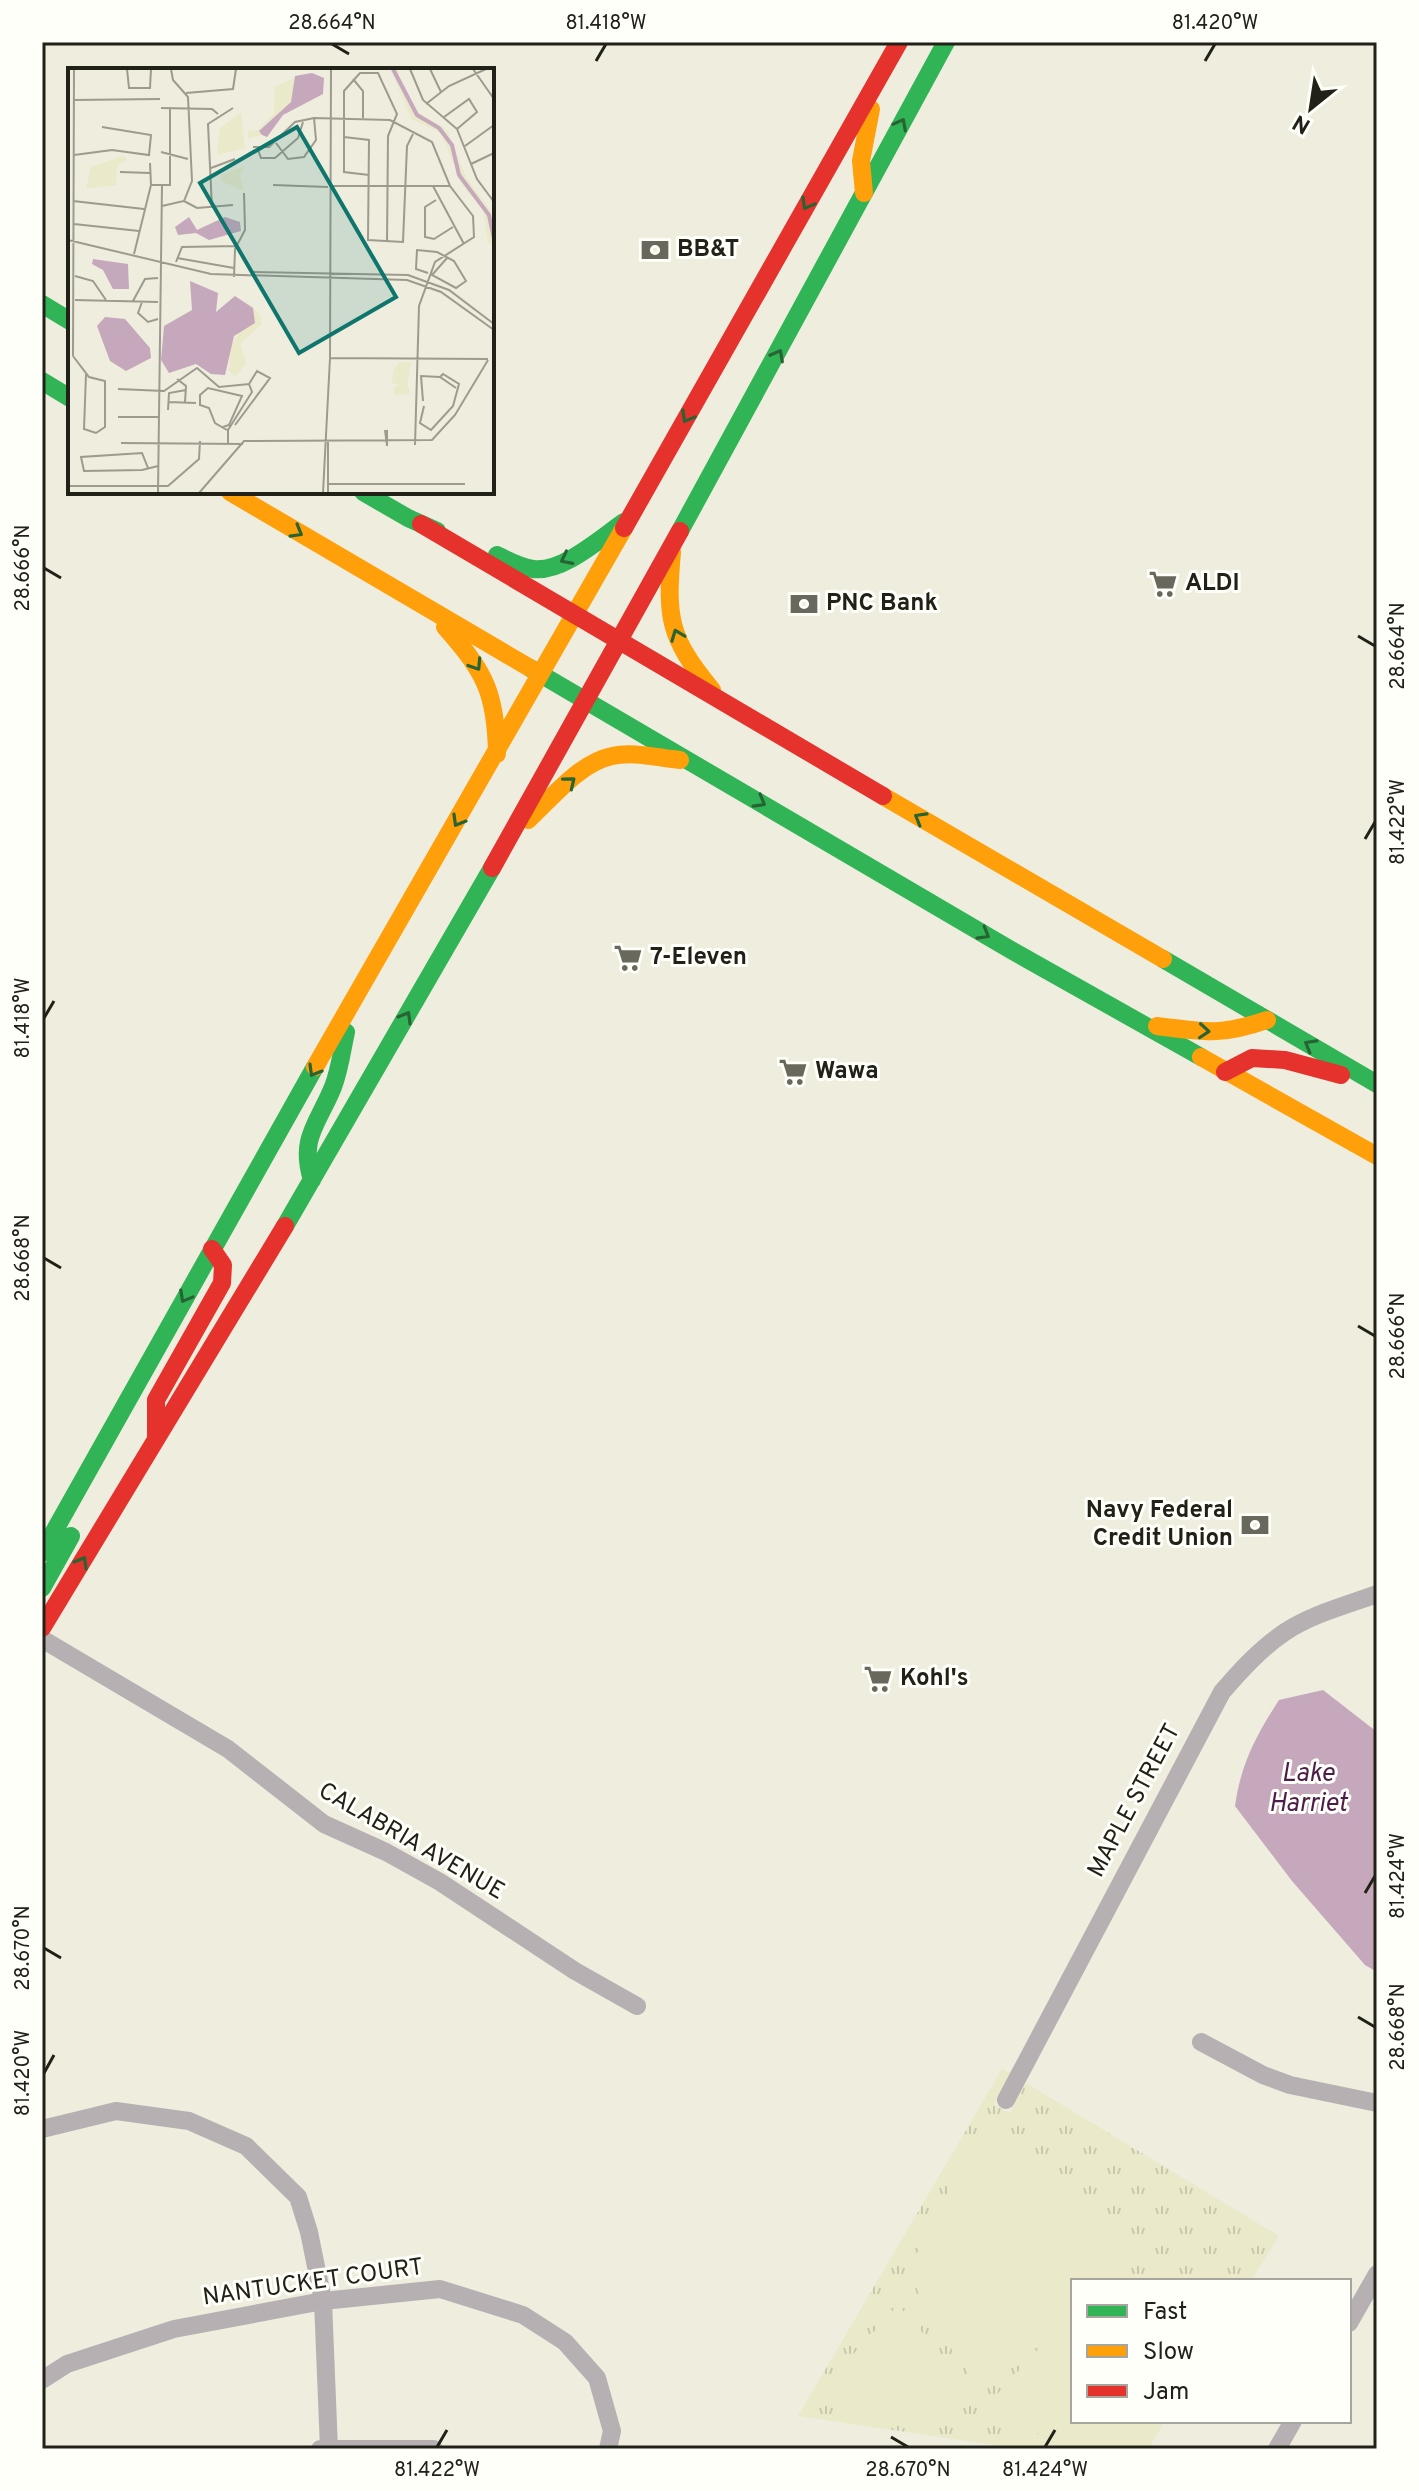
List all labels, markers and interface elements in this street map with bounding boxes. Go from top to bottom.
text: 28.664°N [288,11,376,37]
text: 81.418°W [565,11,647,37]
text: 81.420°W [1172,11,1258,37]
inset map [68,68,494,494]
north arrow [1271,68,1351,148]
text: N [1289,108,1316,139]
one-way arrow [892,118,907,133]
one-way arrow [802,196,817,210]
bank icon: BB&T [640,235,670,265]
place label: BB&T [677,235,739,265]
one-way arrow [768,349,784,363]
one-way arrow [681,409,697,423]
one-way arrow [288,522,303,537]
text: 28.666°N [11,524,37,612]
one-way arrow [559,550,574,565]
supermarket icon: ALDI [1148,569,1178,599]
place label: ALDI [1185,569,1240,599]
bank icon: PNC Bank [789,589,819,619]
place label: PNC Bank [826,589,938,619]
text: 28.664°N [1386,602,1412,690]
one-way arrow [670,629,687,643]
one-way arrow [467,656,482,671]
one-way arrow [561,777,576,792]
text: 81.422°W [1386,779,1412,865]
one-way arrow [751,792,766,807]
one-way arrow [914,812,929,828]
one-way arrow [452,813,468,827]
one-way arrow [975,924,990,939]
supermarket icon: 7-Eleven [613,943,643,973]
place label: 7-Eleven [650,943,747,973]
text: 81.418°W [11,977,37,1059]
one-way arrow [396,1011,412,1026]
one-way arrow [1198,1023,1211,1040]
one-way arrow [1304,1039,1319,1055]
supermarket icon: Wawa [778,1057,808,1087]
place label: Wawa [815,1057,879,1087]
one-way arrow [308,1062,324,1077]
text: 28.668°N [11,1214,37,1302]
one-way arrow [180,1288,195,1303]
text: 28.666°N [1386,1292,1412,1380]
place label: Navy Federal Credit Union [1086,1496,1233,1554]
bank icon: Navy Federal Credit Union [1240,1510,1270,1540]
one-way arrow [72,1556,88,1570]
supermarket icon: Kohl's [863,1664,893,1694]
place label: Kohl's [900,1664,968,1694]
street label: MAPLE STREET [1082,1719,1188,1883]
water label: Lake Harriet [1269,1758,1349,1821]
street label: CALABRIA AVENUE [313,1777,509,1907]
text: 81.424°W [1386,1833,1412,1919]
text: 28.670°N [11,1905,37,1991]
text: 28.668°N [1386,1983,1412,2071]
text: 81.420°W [11,2030,37,2116]
street label: NANTUCKET COURT [201,2253,425,2313]
legend [1071,2279,1351,2423]
text: Fast [1143,2298,1187,2328]
text: Slow [1143,2338,1194,2368]
text: Jam [1143,2378,1189,2408]
text: 81.422°W [394,2458,480,2484]
text: 28.670°N [865,2458,951,2484]
text: 81.424°W [1002,2458,1088,2484]

